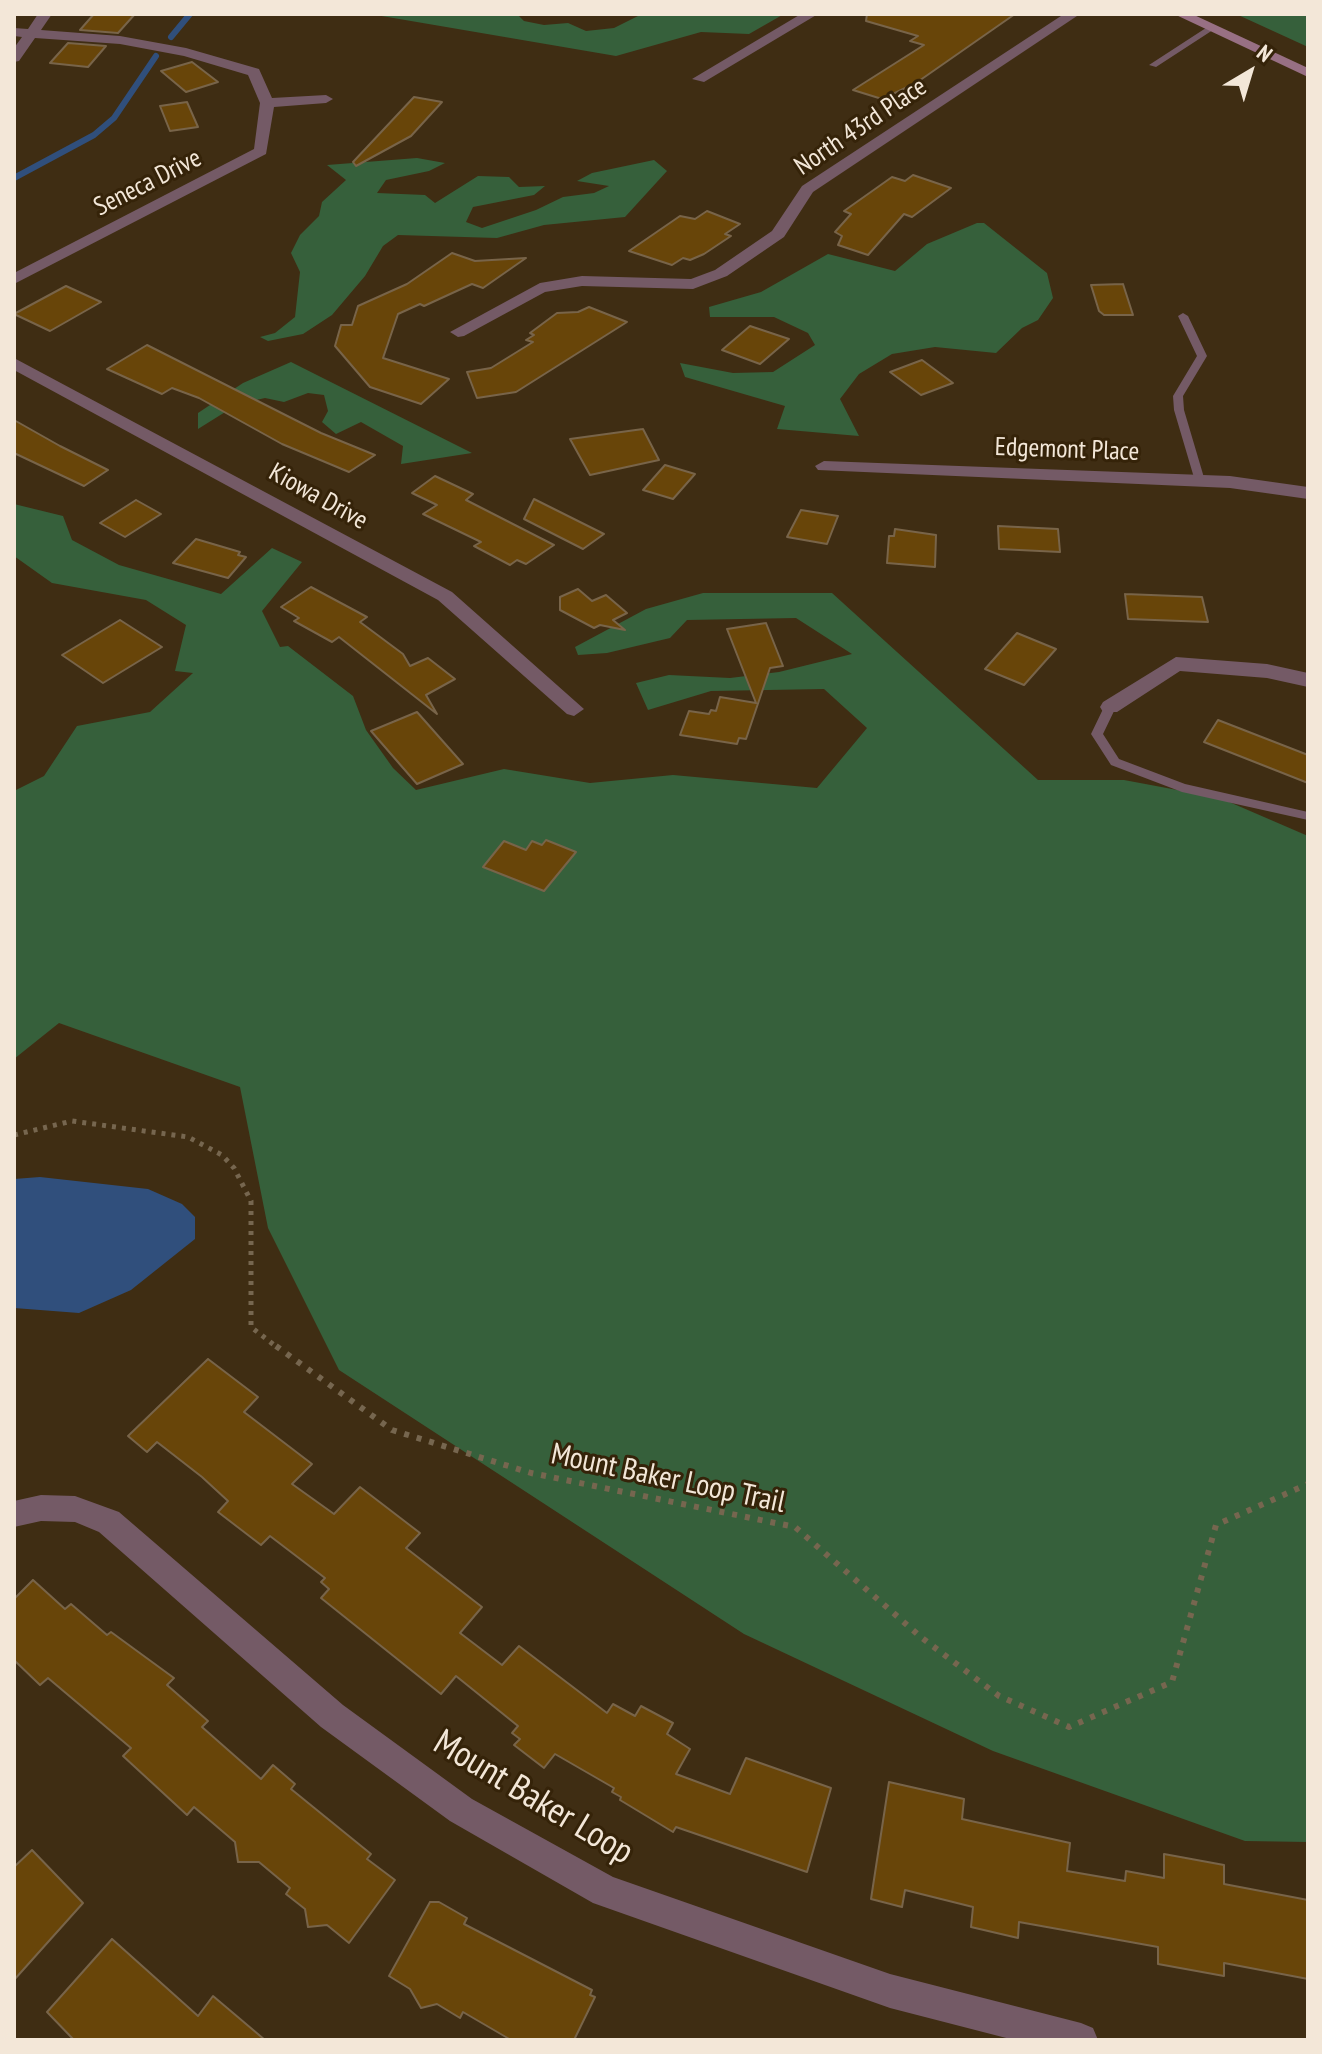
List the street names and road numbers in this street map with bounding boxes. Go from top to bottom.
street label: North 43rd Place [789,72,933,182]
street label: Seneca Drive [89,143,207,223]
street label: Edgemont Place [994,432,1140,468]
street label: Kiowa Drive [263,457,373,537]
street label: Mount Baker Loop Trail [548,1437,788,1521]
street label: Mount Baker Loop [425,1722,641,1874]

